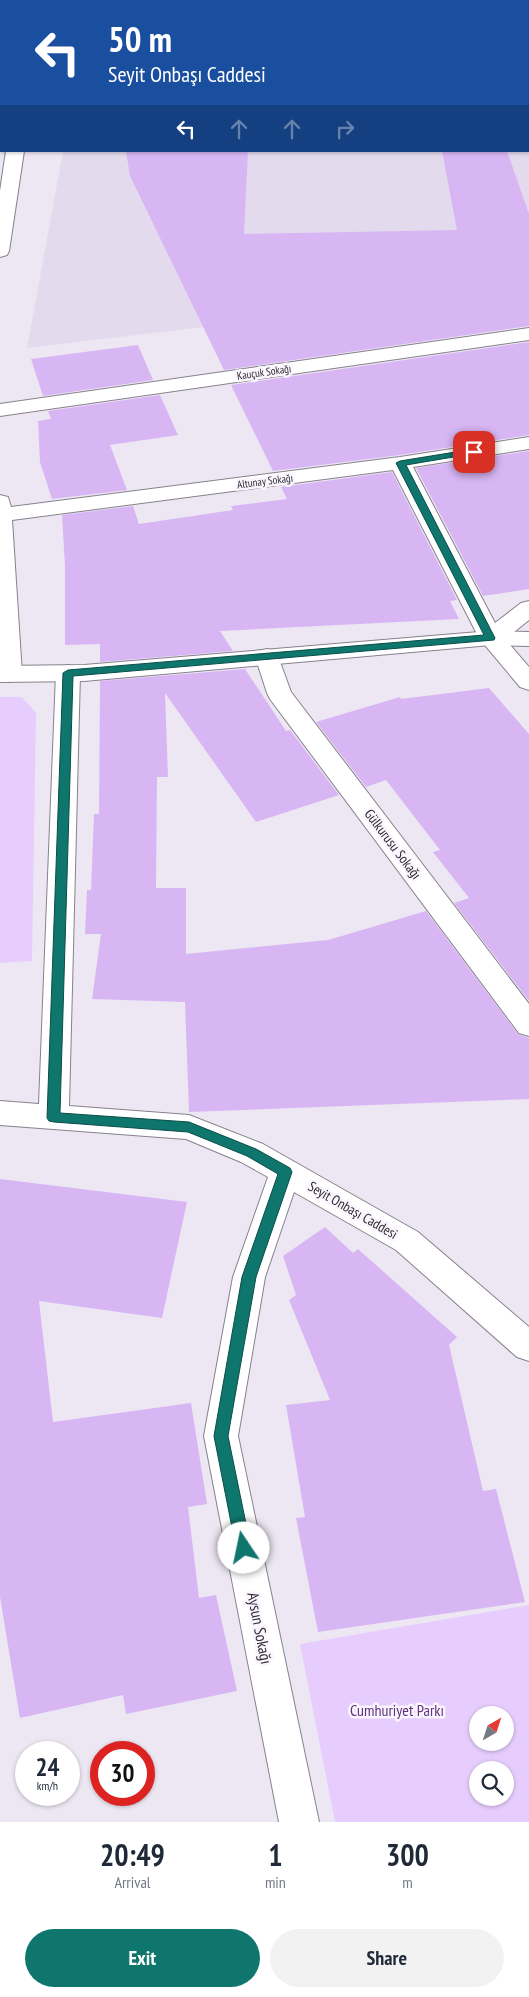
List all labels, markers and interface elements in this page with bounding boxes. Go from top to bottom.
text: 50 m [108,16,172,62]
icon: left [25,20,90,85]
text: Seyit Onbaşı Caddesi [108,60,266,88]
icon: left [172,115,200,143]
icon: ahead [225,115,253,143]
icon: ahead [278,115,306,143]
icon: right [331,115,359,143]
street label: Kauçuk Sokağı [236,361,292,383]
pin [453,431,495,473]
icon: arrive [460,438,488,466]
street label: Altunay Sokağı [236,471,294,491]
street label: Gülkurusu Sokağı [361,805,425,883]
street label: Seyit Onbaşı Caddesi [305,1177,401,1243]
position arrow [217,1521,269,1573]
street label: Aysun Sokağı [243,1590,277,1666]
park label: Cumhuriyet Parkı [350,1700,444,1720]
north arrow [469,1706,514,1751]
map controls [469,1706,514,1806]
speed limit sign: 30 [90,1741,155,1806]
text: 24 [36,1751,59,1783]
button: search [469,1761,514,1806]
text: km/h [37,1778,58,1793]
text: 20:49 [100,1835,165,1874]
text: 1 [268,1835,283,1874]
text: 300 [386,1835,429,1874]
text: Arrival [114,1872,151,1892]
text: min [265,1872,286,1892]
text: m [402,1872,413,1892]
button: Exit [25,1929,260,1987]
button: Share [270,1929,504,1987]

